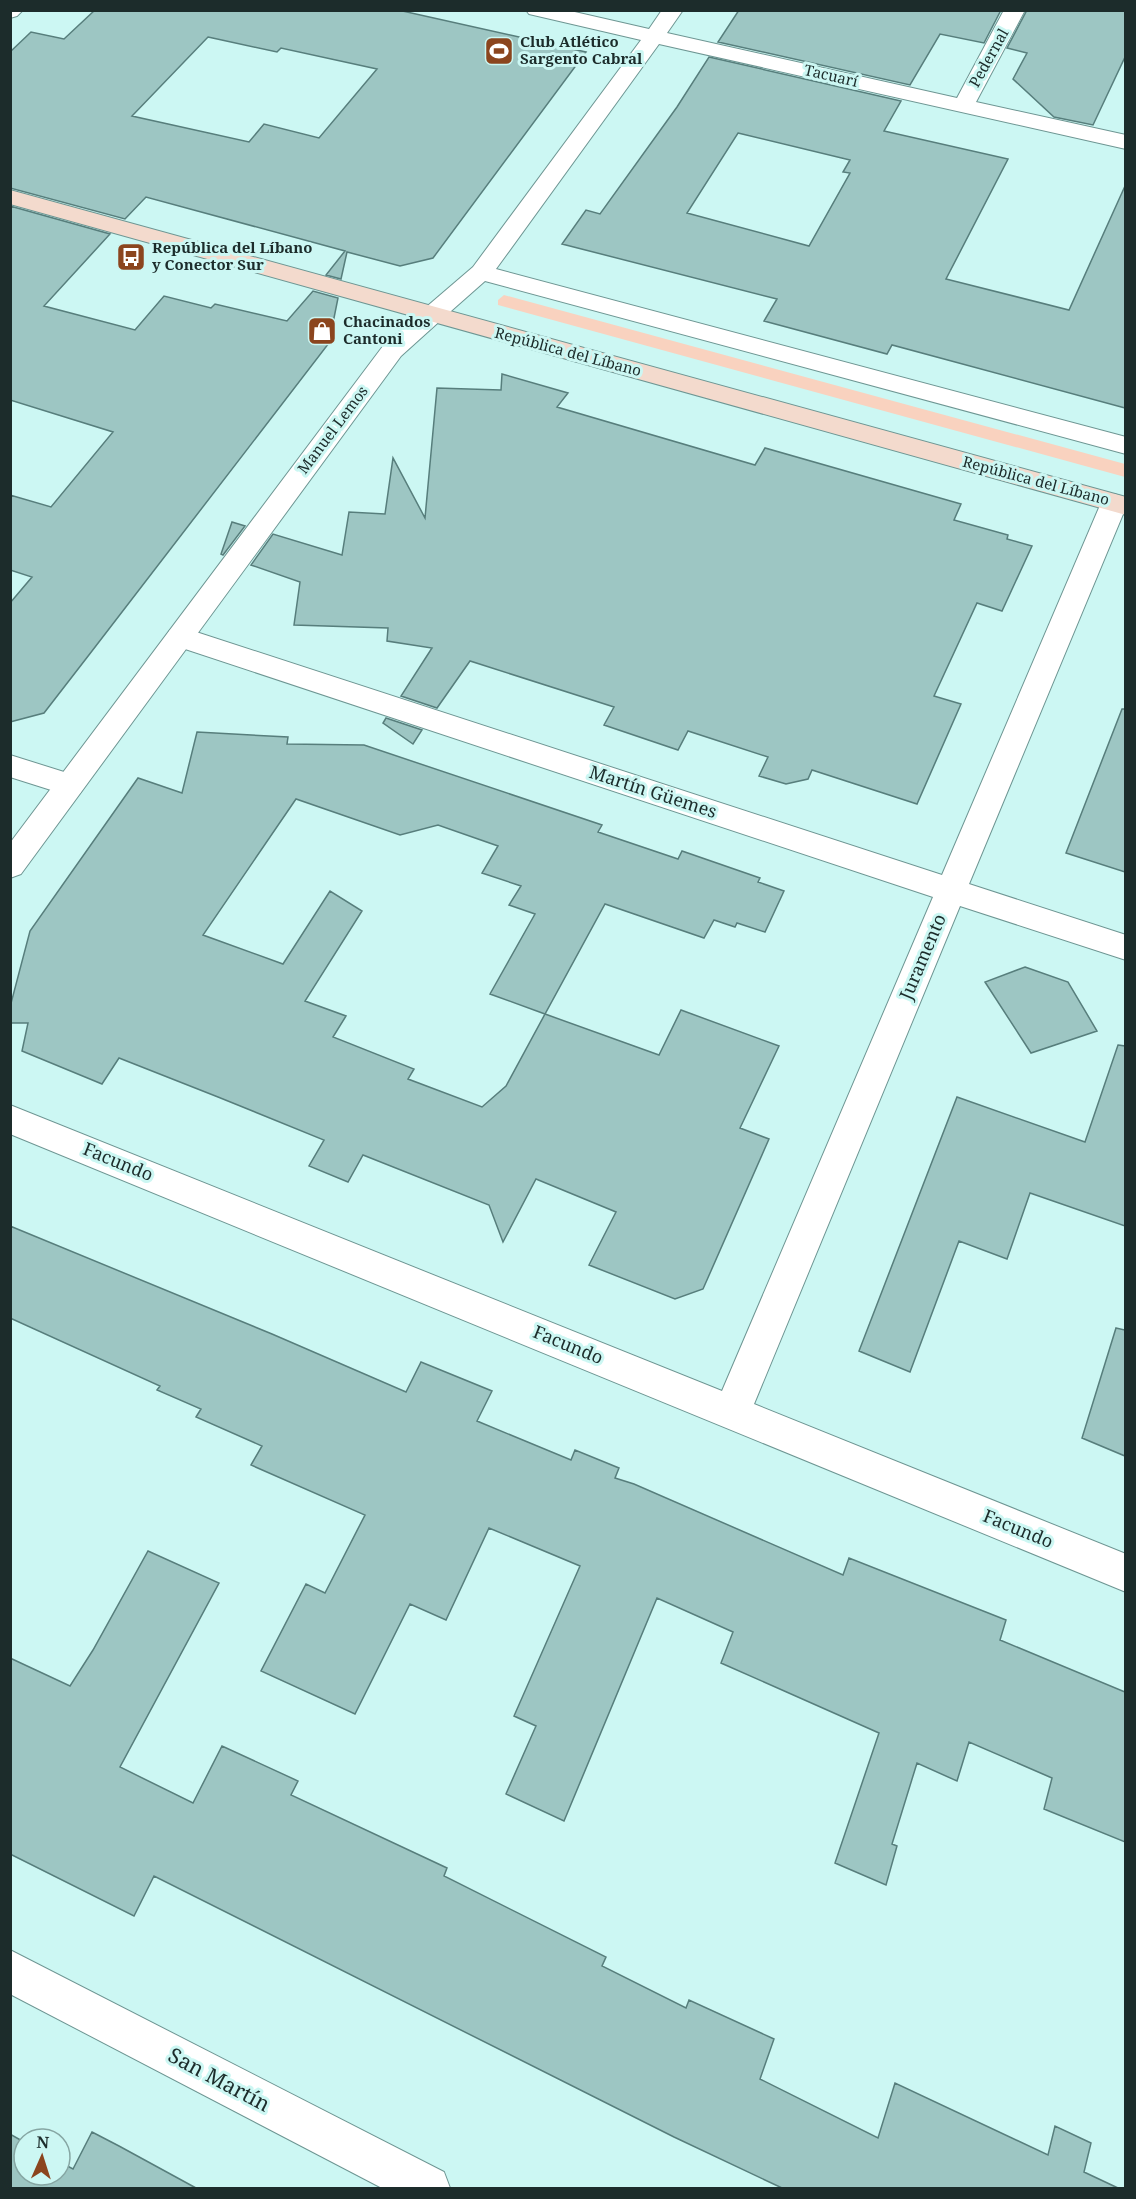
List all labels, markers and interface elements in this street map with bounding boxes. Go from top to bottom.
street label: Pedernal [964,24,1013,90]
place label: Club Atlético Sargento Cabral [520,31,643,68]
sports icon: Club Atlético Sargento Cabral [483,35,515,67]
street label: Tacuarí [802,59,860,91]
place label: República del Líbano y Conector Sur [152,237,313,274]
bus stop icon: República del Líbano y Conector Sur [115,241,147,273]
place label: Chacinados Cantoni [343,311,430,348]
shop icon: Chacinados Cantoni [306,315,338,347]
street label: República del Líbano [493,322,644,380]
street label: Manuel Lemos [293,381,372,477]
street label: República del Líbano [961,451,1112,509]
street label: Martín Güemes [587,759,720,823]
street label: Juramento [893,910,951,1004]
street label: Facundo [80,1136,157,1186]
street label: Facundo [530,1319,607,1369]
street label: Facundo [980,1503,1057,1553]
street label: San Martín [164,2041,275,2118]
north arrow [12,2127,72,2187]
text: N [36,2131,50,2153]

